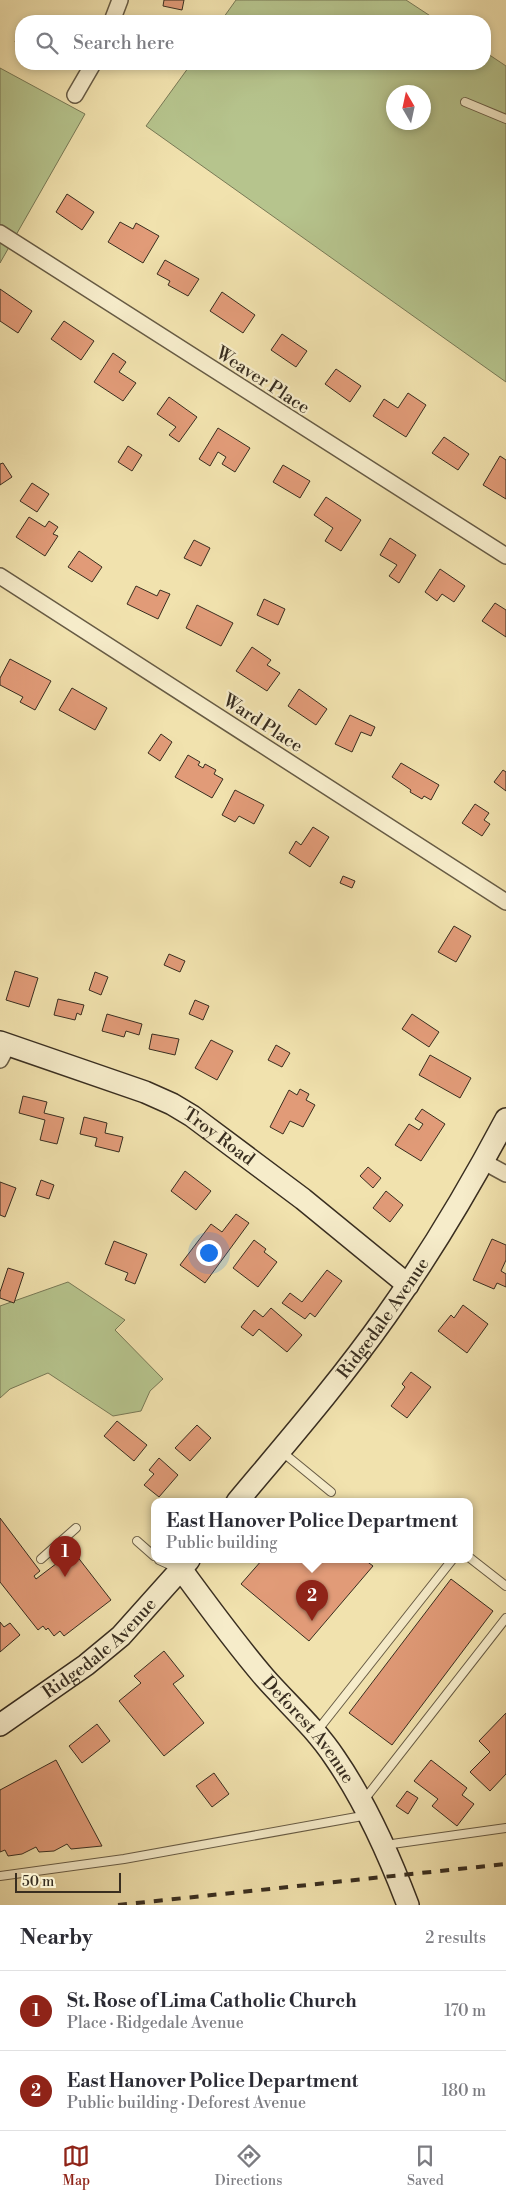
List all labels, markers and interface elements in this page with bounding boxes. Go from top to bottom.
search box [15,15,491,70]
icon: search [33,29,61,57]
text: Search here [73,31,174,55]
north arrow [386,85,431,130]
street label: Weaver Place [211,341,314,419]
street label: Ward Place [218,689,307,758]
street label: Troy Road [179,1102,260,1171]
your location [196,1240,222,1266]
street label: Ridgedale Avenue [332,1253,434,1384]
popup [151,1498,473,1563]
text: East Hanover Police Department [166,1509,458,1533]
text: Public building [166,1533,278,1553]
pin: 1 [49,1536,81,1577]
pin: 2 [296,1580,328,1621]
street label: Ridgedale Avenue [38,1593,162,1704]
street label: Deforest Avenue [257,1671,359,1788]
scale bar [15,1870,121,1893]
text: 50 m [22,1873,54,1891]
text: Nearby [20,1925,93,1951]
text: 2 results [425,1928,486,1948]
text: St. Rose of Lima Catholic Church [67,1989,357,2013]
text: 1 [32,2001,40,2021]
text: 170 m [444,2001,486,2021]
text: Place · Ridgedale Avenue [67,2013,244,2033]
text: East Hanover Police Department [67,2069,358,2093]
text: 2 [31,2081,41,2101]
text: 180 m [442,2081,486,2101]
text: Public building · Deforest Avenue [67,2093,306,2113]
tab: Map [62,2142,90,2190]
tab: Directions [215,2142,282,2190]
tab: Saved [407,2142,444,2190]

